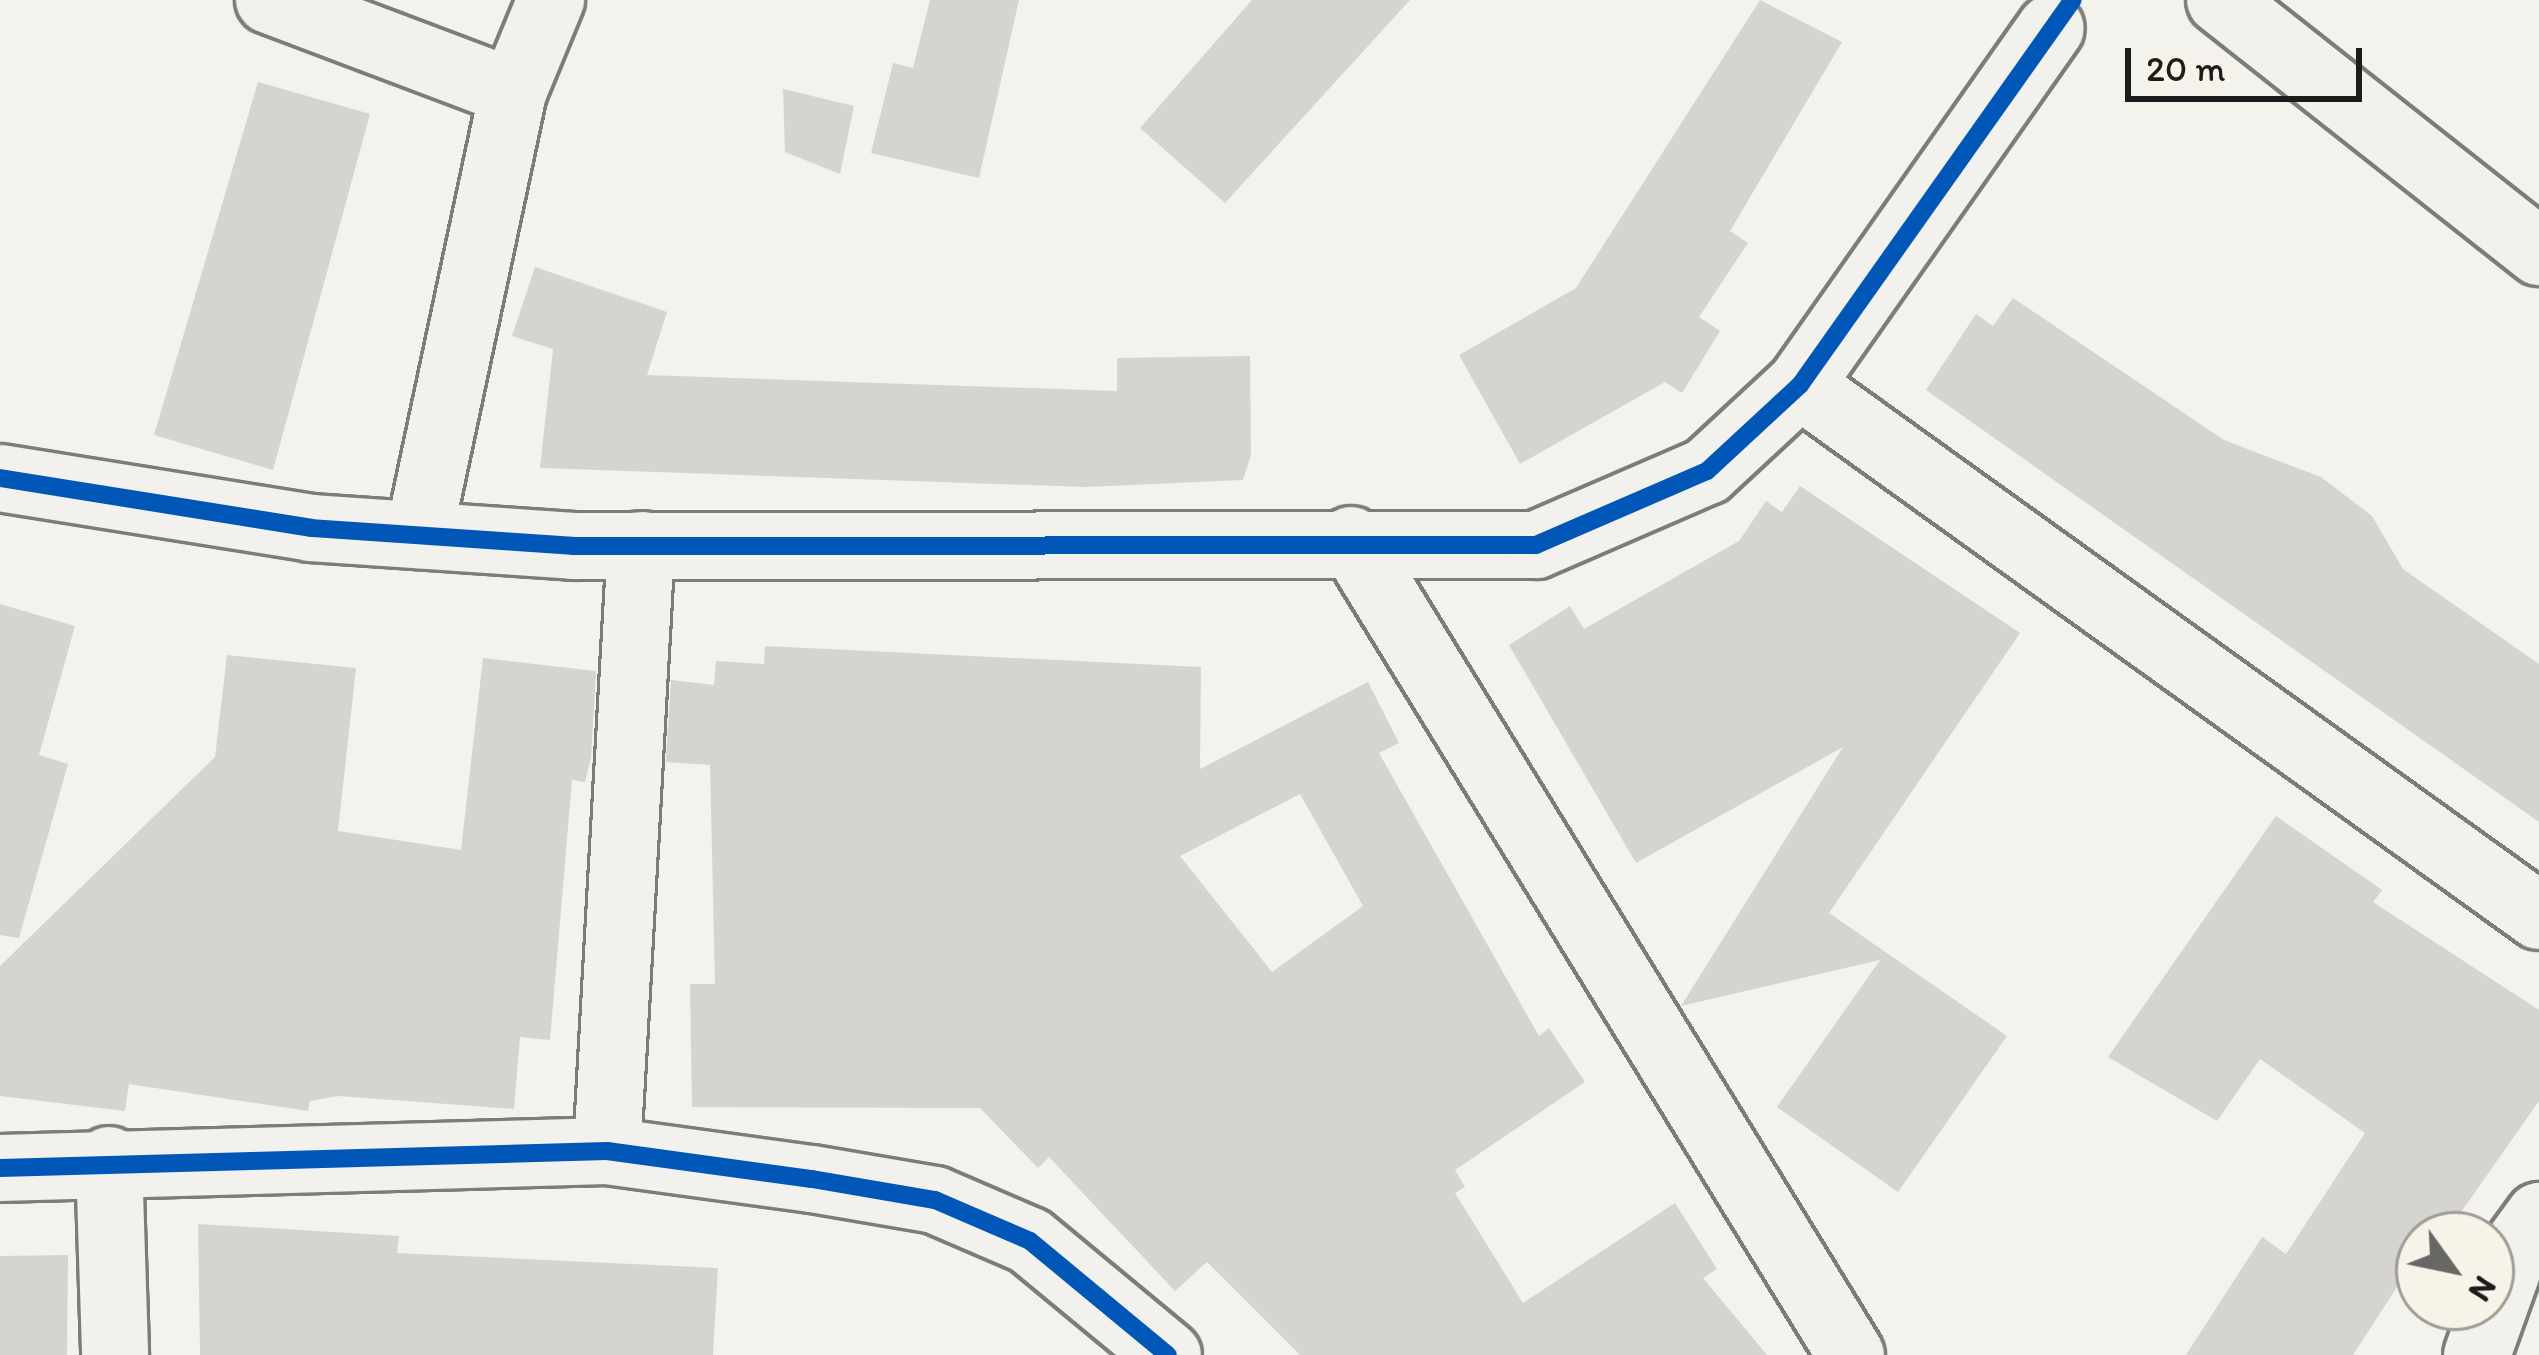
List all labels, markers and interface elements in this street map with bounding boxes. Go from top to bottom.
scale bar [2131,24,2368,98]
text: 20 m [2146,47,2226,90]
north arrow [2395,1211,2515,1331]
text: N [2461,1269,2506,1309]

